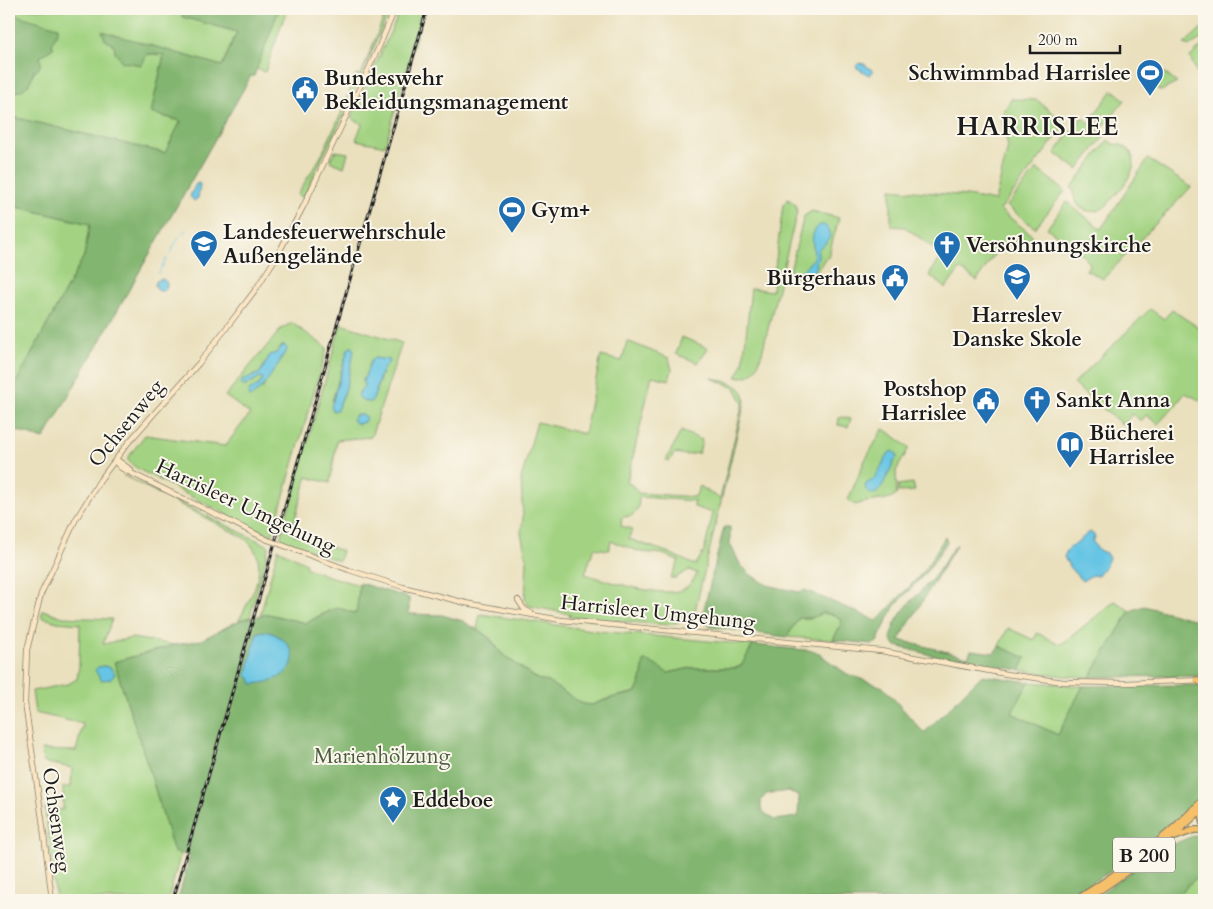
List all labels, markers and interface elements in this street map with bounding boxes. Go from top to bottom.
scale bar [1030,22,1120,54]
text: 200 m [1038,30,1078,50]
sports icon: Schwimmbad Harrislee [1135,58,1165,97]
place label: Schwimmbad Harrislee [908,59,1131,88]
place label: Bundeswehr Bekleidungsmanagement [324,64,569,117]
public building icon: Bundeswehr Bekleidungsmanagement [290,75,320,114]
district label: HARRISLEE [956,109,1120,144]
sports icon: Gym+ [497,195,527,234]
place label: Gym+ [531,196,590,225]
place label: Landesfeuerwehrschule Außengelände [223,218,446,271]
school or university icon: Landesfeuerwehrschule Außengelände [189,229,219,268]
church icon: Versöhnungskirche [932,230,962,269]
place label: Versöhnungskirche [966,231,1152,260]
school or university icon: Harreslev Danske Skole [1002,262,1032,301]
public building icon: Bürgerhaus [880,263,910,302]
place label: Bürgerhaus [766,264,876,293]
place label: Harreslev Danske Skole [952,301,1082,354]
street label: Ochsenweg [82,373,171,474]
place label: Postshop Harrislee [881,375,967,428]
church icon: Sankt Anna [1022,385,1052,424]
public building icon: Postshop Harrislee [971,386,1001,425]
place label: Sankt Anna [1056,386,1171,415]
place label: Bücherei Harrislee [1089,419,1175,472]
library icon: Bücherei Harrislee [1055,430,1085,469]
street label: Harrisleer Umgehung [151,452,341,561]
street label: Harrisleer Umgehung [559,588,757,637]
park label: Marienhölzung [314,742,451,771]
street label: Ochsenweg [35,766,78,875]
place icon: Eddeboe [378,785,408,824]
place label: Eddeboe [412,786,493,815]
road number: B 200 [1113,838,1175,872]

